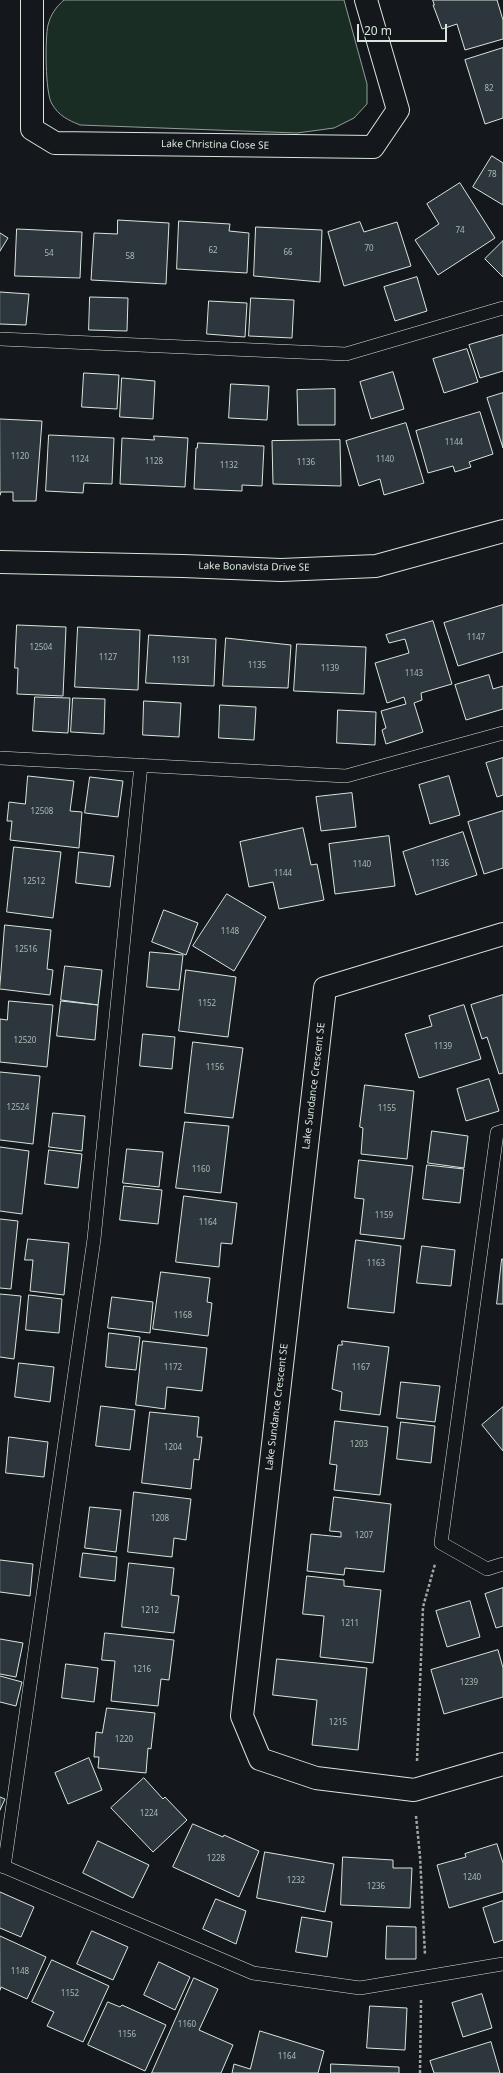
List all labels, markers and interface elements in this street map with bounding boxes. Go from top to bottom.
scale bar [359,16,449,42]
text: 20 m [364,22,392,39]
house number: 82 [484,84,494,94]
street label: Lake Christina Close SE [161,138,269,152]
house number: 78 [487,170,497,180]
house number: 74 [455,226,465,236]
house number: 70 [364,244,374,254]
house number: 62 [208,246,218,256]
house number: 66 [283,248,293,258]
house number: 54 [44,249,54,259]
house number: 58 [125,252,135,262]
house number: 1144 [445,438,463,448]
house number: 1120 [11,452,29,462]
house number: 1124 [71,455,89,465]
house number: 1140 [376,455,394,465]
house number: 1128 [145,457,163,467]
house number: 1136 [297,458,315,468]
house number: 1132 [220,461,238,471]
street label: Lake Bonavista Drive SE [198,560,310,574]
house number: 1147 [467,633,485,643]
house number: 12504 [30,643,52,653]
house number: 1127 [99,653,117,663]
house number: 1131 [172,656,190,666]
house number: 1135 [248,661,266,671]
house number: 1139 [321,664,339,674]
house number: 1143 [405,669,423,679]
house number: 12508 [31,807,53,817]
house number: 1136 [431,859,449,869]
house number: 1140 [353,860,371,870]
house number: 1144 [274,869,292,879]
house number: 12512 [23,877,45,887]
house number: 1148 [221,927,239,937]
house number: 12516 [15,945,37,955]
house number: 1152 [198,999,216,1009]
street label: Lake Sundance Crescent SE [300,1022,328,1150]
house number: 12520 [14,1036,36,1046]
house number: 1139 [434,1042,452,1052]
house number: 1156 [206,1063,224,1073]
house number: 12524 [7,1103,29,1113]
house number: 1155 [378,1104,396,1114]
house number: 1160 [192,1165,210,1175]
house number: 1159 [375,1211,393,1221]
house number: 1164 [199,1218,217,1228]
house number: 1163 [367,1259,385,1269]
house number: 1168 [174,1311,192,1321]
street label: Lake Sundance Crescent SE [263,1343,291,1471]
house number: 1172 [164,1363,182,1373]
house number: 1167 [352,1363,370,1373]
house number: 1203 [350,1440,368,1450]
house number: 1204 [164,1443,182,1453]
house number: 1208 [151,1514,169,1524]
house number: 1207 [355,1531,373,1541]
house number: 1212 [141,1606,159,1616]
house number: 1211 [341,1619,359,1629]
house number: 1216 [133,1665,151,1675]
house number: 1239 [460,1678,478,1688]
house number: 1215 [329,1718,347,1728]
house number: 1220 [115,1735,133,1745]
house number: 1224 [140,1809,158,1819]
house number: 1228 [207,1854,225,1864]
house number: 1240 [463,1873,481,1883]
house number: 1232 [287,1876,305,1886]
house number: 1236 [367,1882,385,1892]
house number: 1148 [11,1967,29,1977]
house number: 1152 [61,1989,79,1999]
house number: 1160 [178,2020,196,2030]
house number: 1156 [118,2030,136,2040]
house number: 1164 [278,2052,296,2062]

